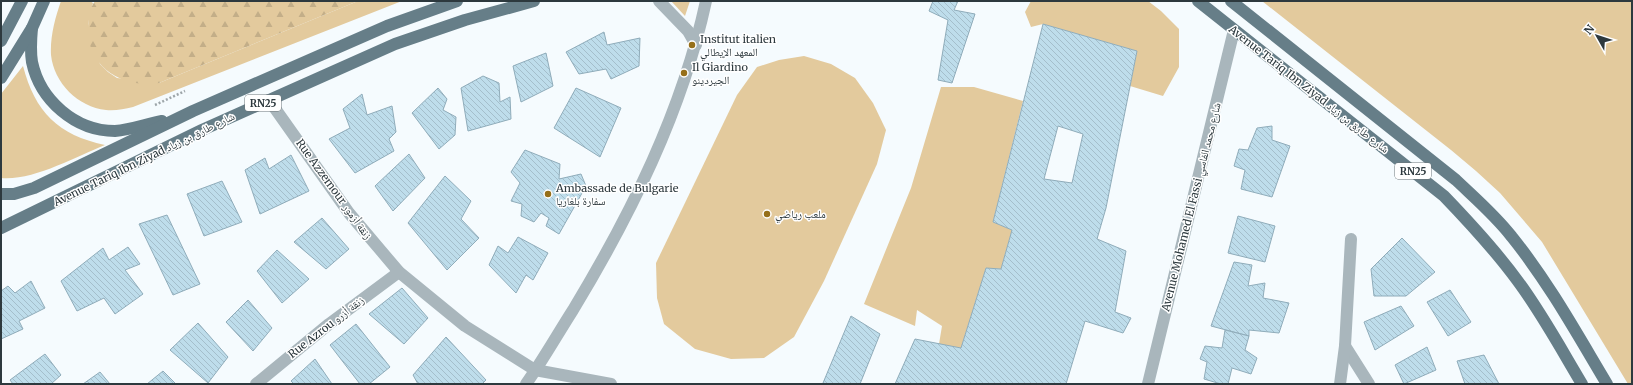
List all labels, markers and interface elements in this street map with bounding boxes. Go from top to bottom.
north arrow [1577,16,1617,56]
street label: Avenue Tariq Ibn Ziyad شارع طارق بن زياد [1225,21,1392,156]
text: N [1581,22,1598,37]
place label: Institut italien المعهد الإيطالي [700,32,777,61]
marker: Institut italien المعهد الإيطالي [687,40,697,50]
place label: Il Giardino الجيردينو [692,60,749,87]
marker: Il Giardino الجيردينو [679,68,689,78]
road number: RN25 [245,95,281,111]
street label: Avenue Mohamed El Fassi شارع محمد الفاسي [1158,101,1225,314]
street label: Avenue Tariq Ibn Ziyad شارع طارق بن زياد [50,109,237,209]
street label: Rue Azzemour زنقة أزمور [293,136,375,242]
road number: RN25 [1395,163,1431,179]
place label: Ambassade de Bulgarie سفارة بلغاريا [555,181,679,208]
marker: Ambassade de Bulgarie سفارة بلغاريا [543,189,553,199]
place label: ملعب رياضي [775,207,826,223]
marker: ملعب رياضي [762,209,772,219]
street label: Rue Azrou زنقة أزرو [285,293,367,361]

